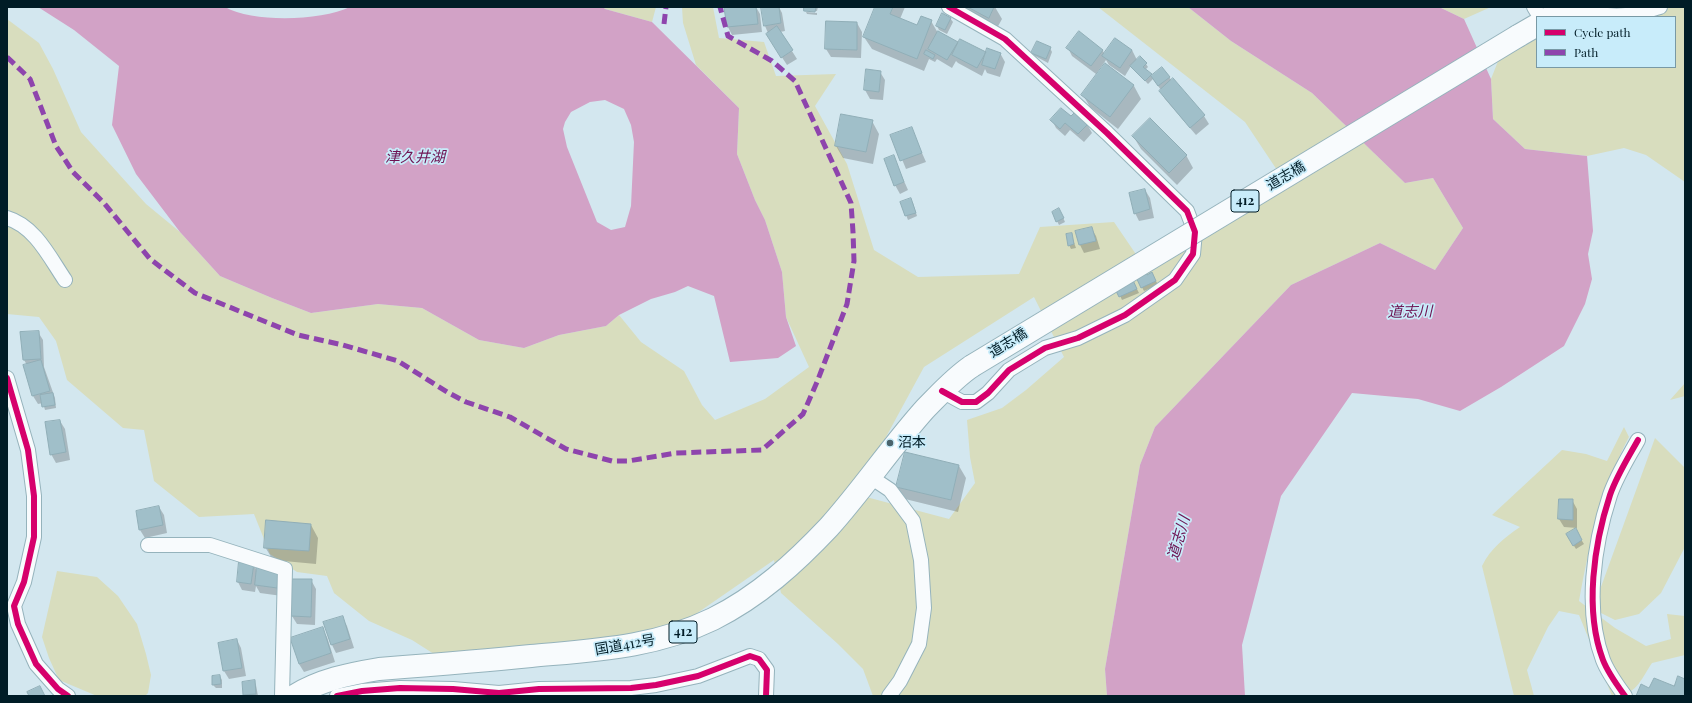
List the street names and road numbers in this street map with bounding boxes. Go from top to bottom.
street label: 道志橋 [1264,158,1308,194]
road number: 412 [1231,190,1259,212]
street label: 道志橋 [986,325,1030,361]
road number: 412 [669,621,697,643]
street label: 国道412号 [594,631,656,659]

